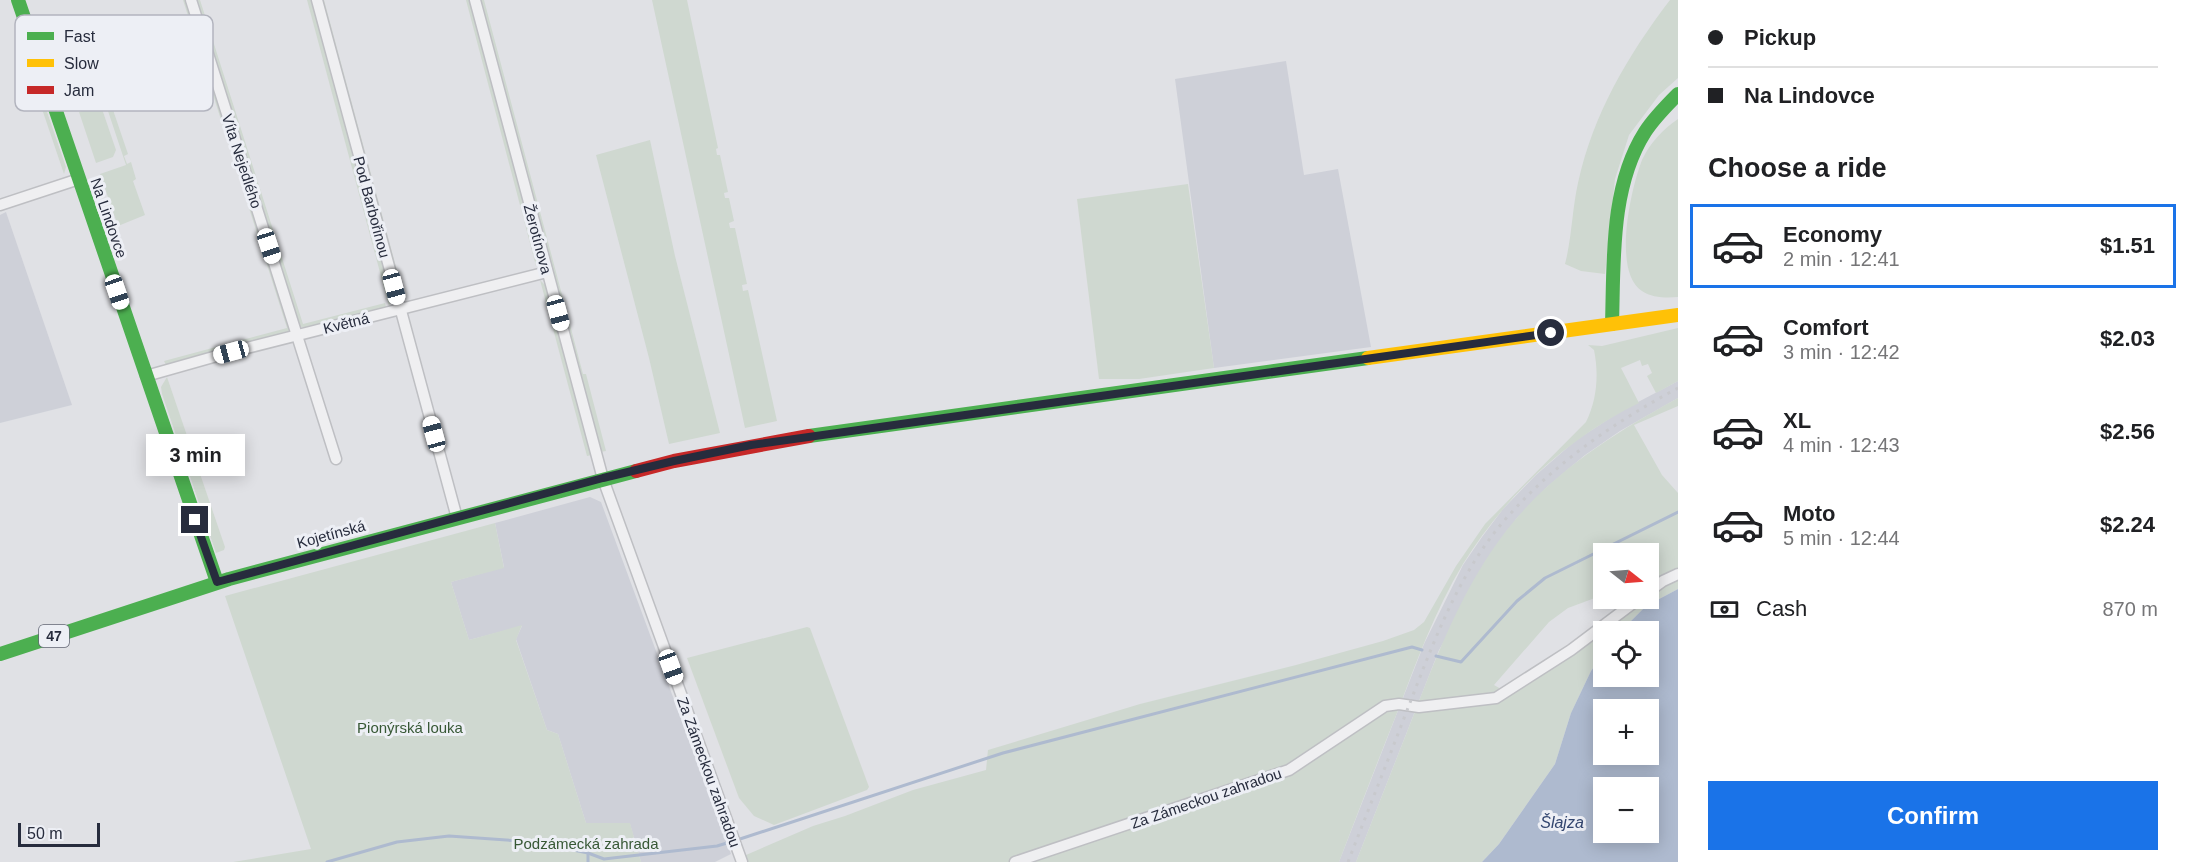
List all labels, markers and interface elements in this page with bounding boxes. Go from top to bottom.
legend [15,15,213,111]
text: Pickup [1744,25,1816,50]
text: Fast [64,28,96,45]
text: Slow [64,55,99,72]
text: Jam [64,82,94,99]
text: Na Lindovce [1744,83,1875,108]
street label: Víta Nejedlého [219,112,265,210]
text: Choose a ride [1708,153,1887,183]
street label: Pod Barbořinou [350,154,394,260]
street label: Na Lindovce [87,176,131,260]
street label: Žerotínova [521,202,556,276]
icon: car [1711,219,1765,273]
text: Economy [1783,222,1882,247]
car [255,226,283,266]
text: $1.51 [2100,233,2155,258]
text: 2 min · 12:41 [1783,248,1900,270]
car [381,267,407,307]
car [103,272,131,312]
car [545,293,571,333]
street label: Květná [321,309,371,337]
icon: car [1711,312,1765,366]
text: Comfort [1783,315,1869,340]
route start [1537,319,1564,346]
text: $2.03 [2100,326,2155,351]
car [211,339,251,365]
text: 3 min · 12:42 [1783,341,1900,363]
icon: car [1711,405,1765,459]
text: XL [1783,408,1811,433]
car [421,414,447,454]
text: $2.56 [2100,419,2155,444]
callout: 3 min [146,433,244,475]
text: 4 min · 12:43 [1783,434,1900,456]
text: 3 min [169,444,222,466]
icon: car [1711,498,1765,552]
text: Moto [1783,501,1836,526]
route end [181,506,208,533]
text: $2.24 [2100,512,2155,537]
street label: Kojetínská [295,517,368,551]
text: 5 min · 12:44 [1783,527,1900,549]
north arrow [1593,543,1659,609]
map controls [1593,543,1659,843]
icon: cash [1708,593,1741,626]
text: Cash [1756,596,1807,621]
text: 870 m [2102,598,2158,620]
button: locate [1593,621,1659,687]
road number: 47 [39,625,69,647]
car [656,647,686,687]
street label: Za Zámeckou zahradou [674,695,744,849]
button: + [1593,699,1659,765]
park label: Pionýrská louka [357,719,464,736]
street label: Za Zámeckou zahradou [1128,764,1284,832]
button: − [1593,777,1659,843]
button: Confirm [1708,781,2158,850]
water label: Šlajza [1540,813,1584,831]
scale bar [18,820,100,848]
text: 50 m [27,825,63,842]
park label: Podzámecká zahrada [513,835,659,852]

